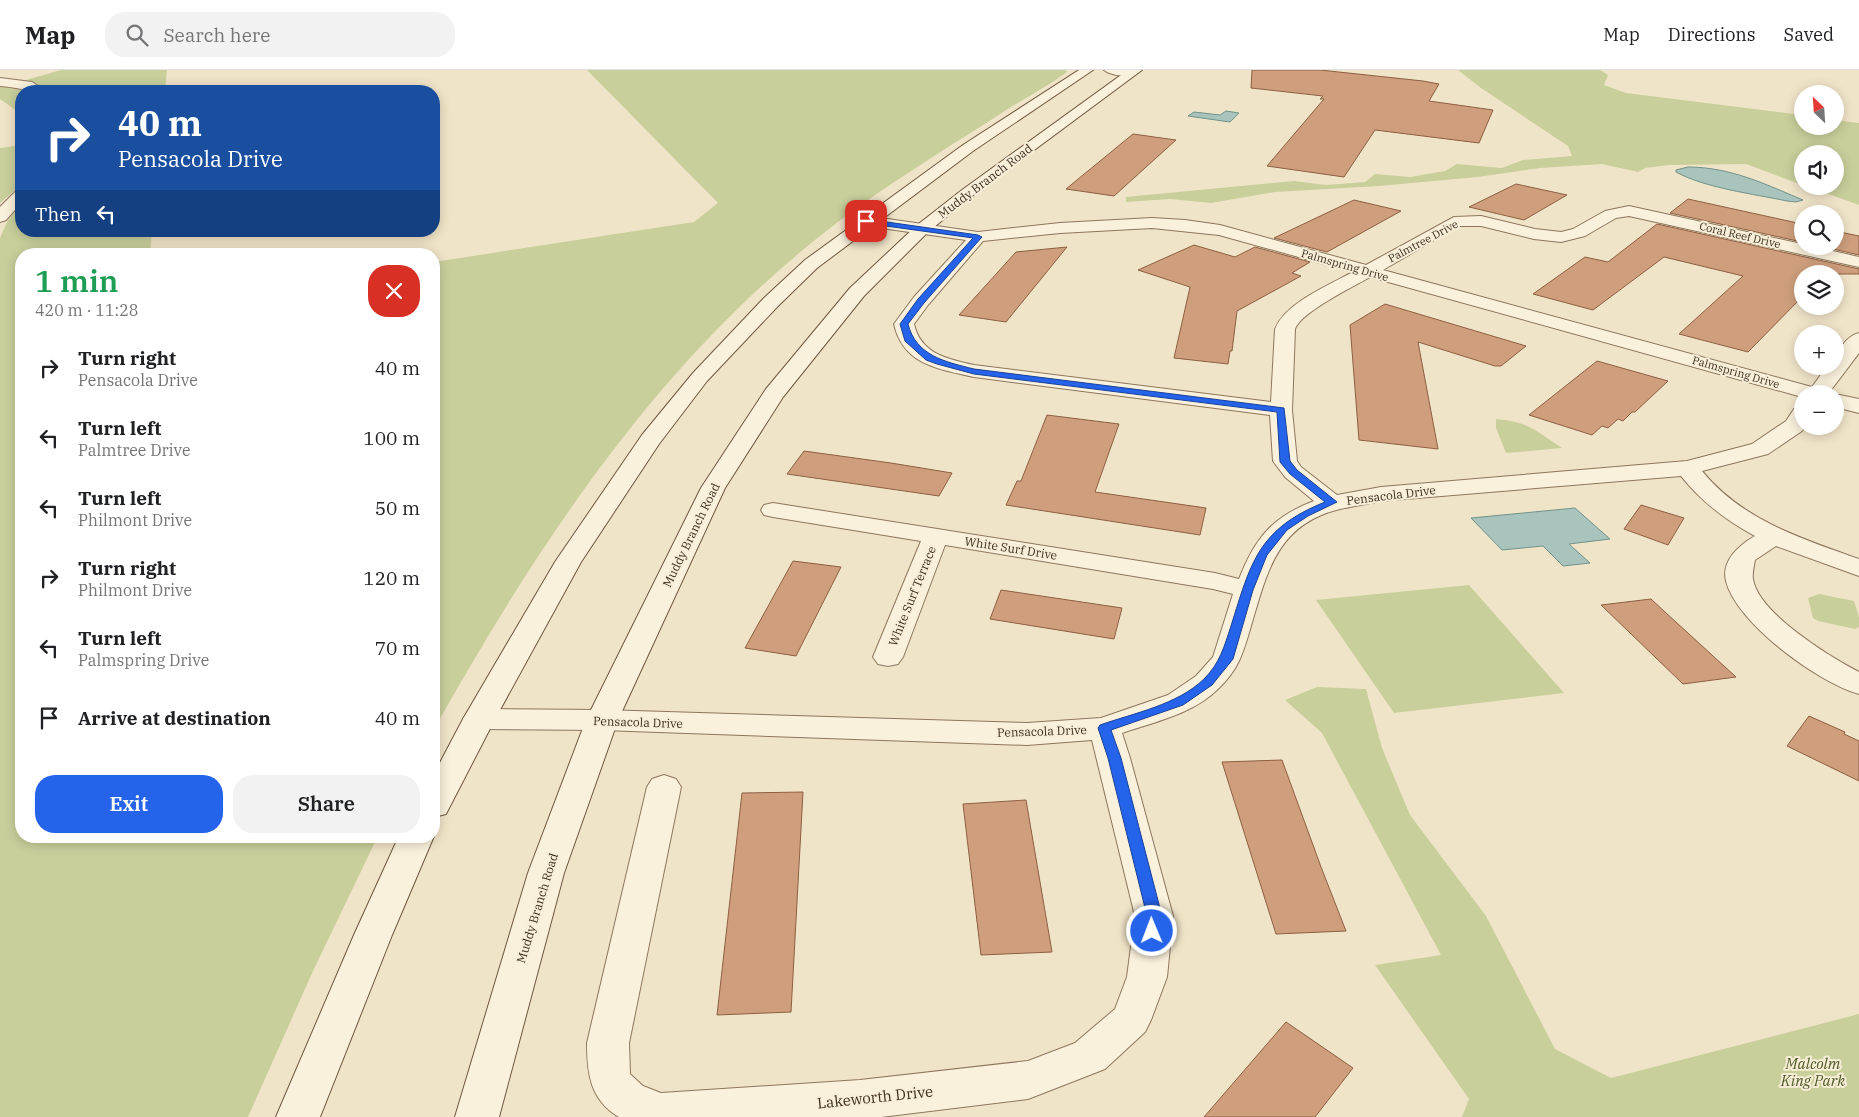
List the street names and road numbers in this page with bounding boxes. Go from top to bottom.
street label: Muddy Branch Road [935,141,1035,221]
street label: Palmtree Drive [1386,217,1461,265]
street label: Coral Reef Drive [1698,219,1782,251]
street label: Palmspring Drive [1300,246,1390,284]
street label: Palmspring Drive [1691,353,1781,391]
street label: Muddy Branch Road [659,480,723,590]
street label: Pensacola Drive [1345,482,1437,508]
street label: White Surf Drive [964,533,1058,563]
street label: White Surf Terrace [885,544,939,648]
street label: Pensacola Drive [593,713,683,731]
street label: Pensacola Drive [997,722,1087,740]
street label: Muddy Branch Road [513,851,561,965]
street label: Lakeworth Drive [816,1081,934,1113]

